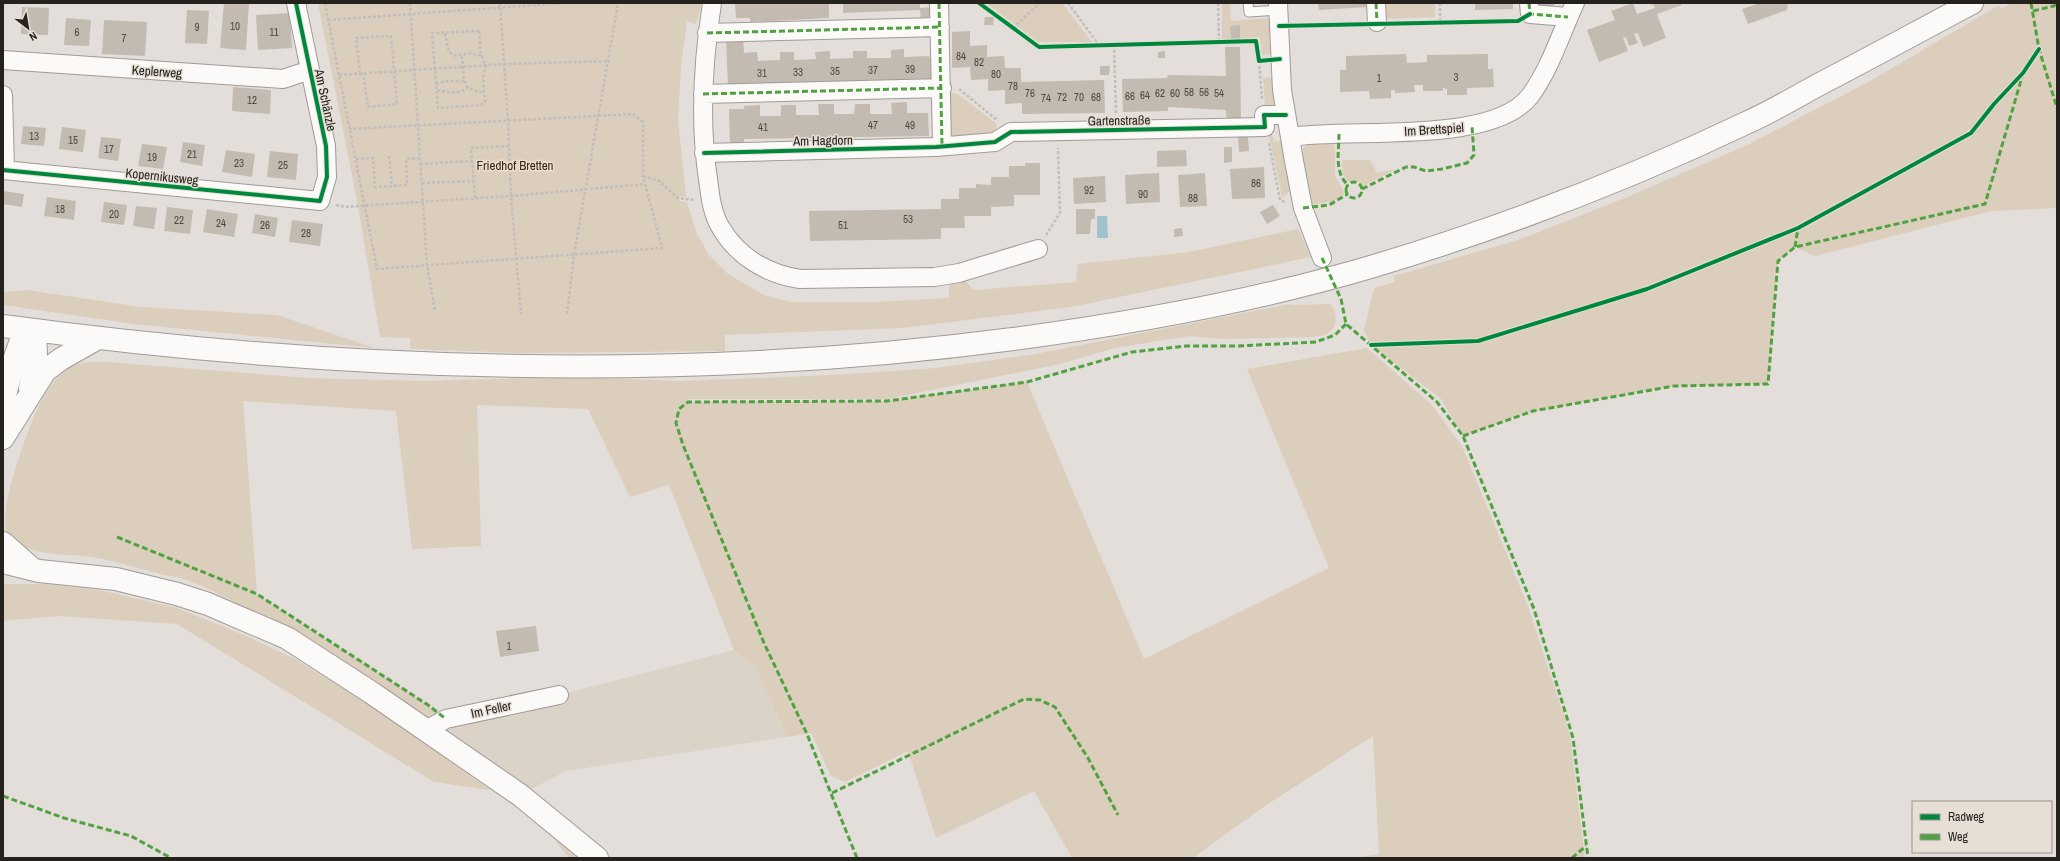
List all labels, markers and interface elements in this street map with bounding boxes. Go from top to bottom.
north arrow [8,8,48,48]
house number: 10 [230,19,240,33]
house number: 9 [194,20,200,34]
house number: 6 [74,25,80,39]
house number: 11 [269,25,279,39]
text: N [27,29,40,44]
house number: 7 [121,31,127,45]
house number: 84 [956,49,966,63]
house number: 82 [974,55,984,69]
street label: Keplerweg [131,61,183,82]
house number: 39 [905,62,915,76]
house number: 37 [868,63,878,77]
house number: 35 [830,64,840,78]
house number: 33 [793,65,803,79]
house number: 31 [757,66,767,80]
street label: Am Schänzle [310,67,340,133]
house number: 80 [991,67,1001,81]
house number: 3 [1453,70,1459,84]
house number: 1 [1376,71,1382,85]
house number: 78 [1008,79,1018,93]
house number: 58 [1184,85,1194,99]
house number: 56 [1199,85,1209,99]
house number: 76 [1025,86,1035,100]
house number: 62 [1155,86,1165,100]
house number: 60 [1170,86,1180,100]
house number: 54 [1214,86,1224,100]
house number: 64 [1140,88,1150,102]
house number: 66 [1125,89,1135,103]
house number: 72 [1057,90,1067,104]
house number: 70 [1074,90,1084,104]
house number: 68 [1091,90,1101,104]
house number: 74 [1041,91,1051,105]
house number: 12 [247,93,257,107]
street label: Gartenstraße [1087,111,1151,130]
house number: 47 [868,118,878,132]
house number: 49 [905,118,915,132]
street label: Im Brettspiel [1404,119,1464,140]
house number: 41 [758,120,768,134]
house number: 13 [29,129,39,143]
street label: Am Hagdorn [792,131,853,150]
house number: 15 [68,133,78,147]
house number: 17 [104,142,114,156]
house number: 21 [187,147,197,161]
house number: 19 [147,150,157,164]
house number: 23 [234,156,244,170]
park label: Friedhof Bretten [476,157,554,174]
house number: 25 [278,158,288,172]
street label: Kopernikusweg [125,164,199,189]
house number: 86 [1251,176,1261,190]
house number: 92 [1084,183,1094,197]
house number: 90 [1138,187,1148,201]
house number: 88 [1188,191,1198,205]
house number: 18 [55,202,65,216]
house number: 20 [109,207,119,221]
house number: 53 [903,212,913,226]
house number: 22 [174,213,184,227]
house number: 24 [216,216,226,230]
house number: 26 [260,218,270,232]
house number: 51 [838,218,848,232]
house number: 28 [301,226,311,240]
house number: 1 [506,639,512,653]
street label: Im Feller [469,697,513,722]
legend [1912,801,2052,853]
text: Radweg [1948,809,1985,825]
text: Weg [1948,829,1969,845]

